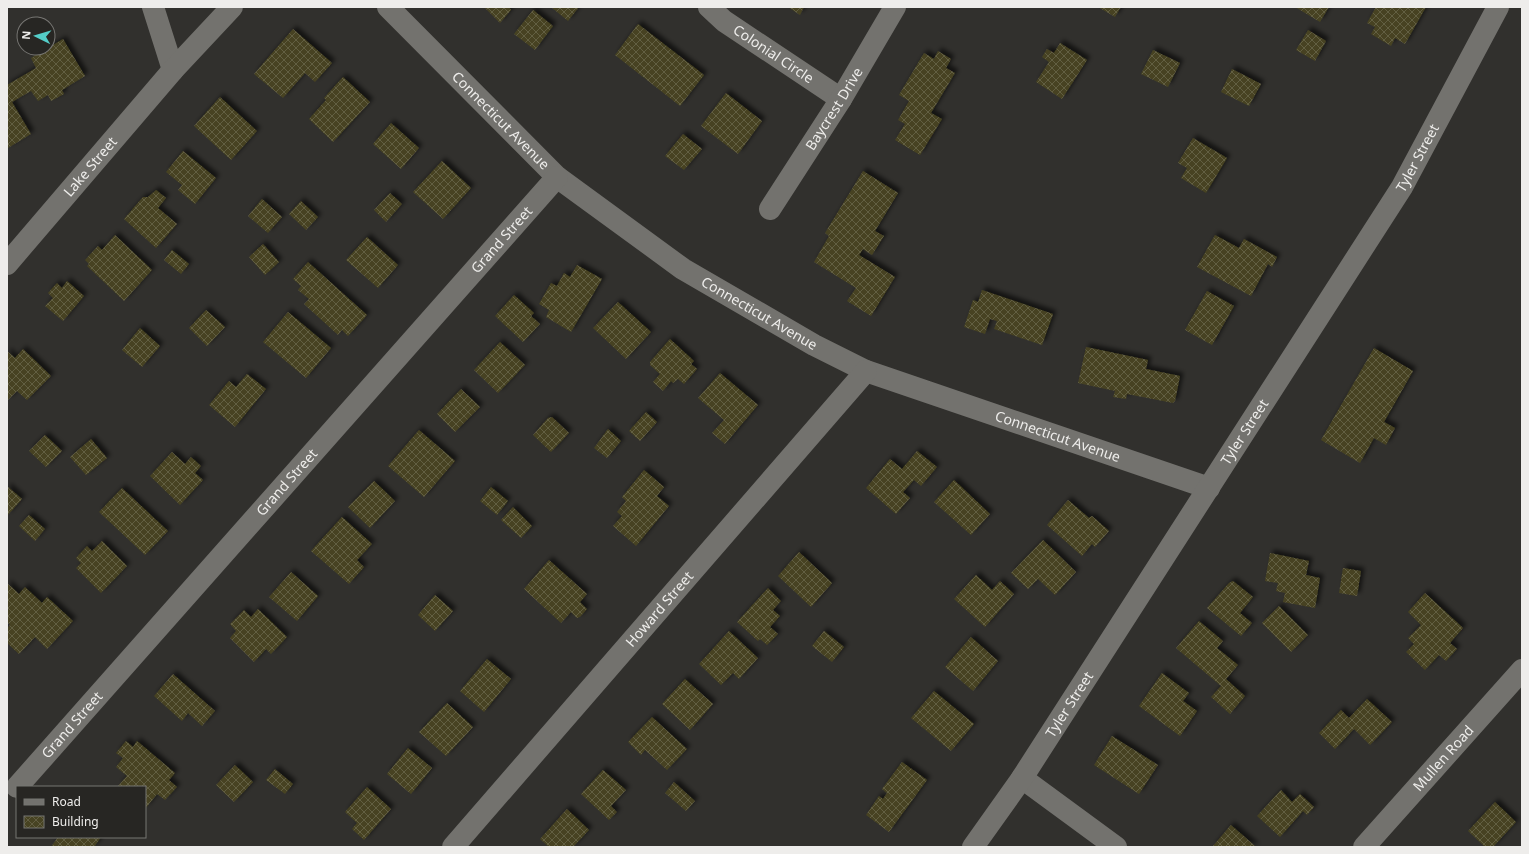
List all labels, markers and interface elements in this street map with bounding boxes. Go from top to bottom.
north arrow [16,16,56,56]
street label: Colonial Circle [730,20,818,87]
text: N [18,30,33,40]
street label: Baycrest Drive [801,63,867,154]
street label: Connecticut Avenue [448,67,554,173]
street label: Tyler Street [1391,120,1443,196]
street label: Lake Street [59,132,121,200]
street label: Grand Street [466,202,536,277]
street label: Connecticut Avenue [698,272,821,354]
street label: Tyler Street [1216,395,1272,468]
street label: Connecticut Avenue [993,406,1123,466]
street label: Grand Street [252,444,321,520]
street label: Howard Street [621,567,697,651]
street label: Tyler Street [1041,668,1097,741]
street label: Grand Street [37,687,106,762]
street label: Mullen Road [1408,721,1477,795]
legend [16,786,146,838]
text: Road [52,793,81,810]
text: Building [52,813,99,830]

